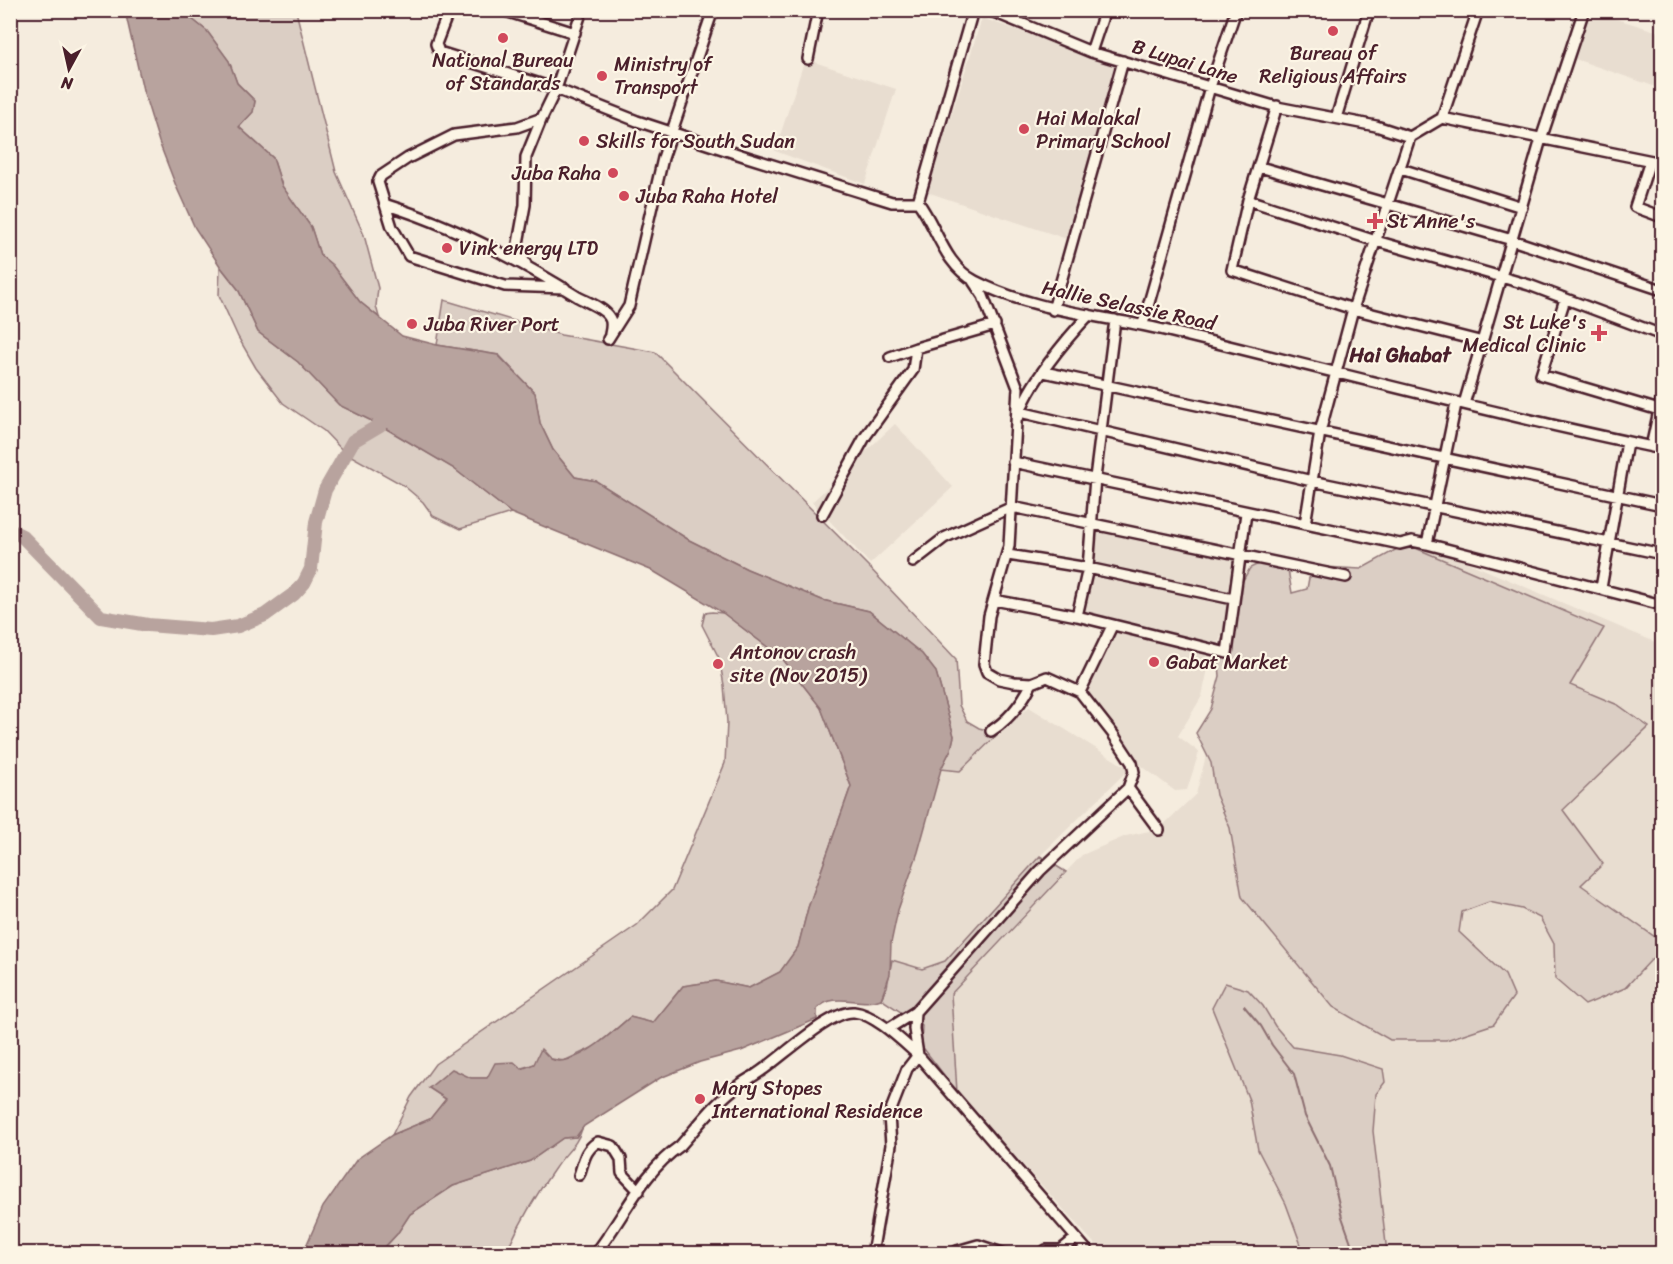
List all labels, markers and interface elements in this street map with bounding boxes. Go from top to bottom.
marker: Bureau of Religious Affairs [1326,24,1340,38]
street label: B Lupai Lane [1127,29,1242,94]
marker: National Bureau of Standards [496,31,510,45]
place label: Bureau of Religious Affairs [1259,36,1407,94]
north arrow [39,39,99,99]
place label: National Bureau of Standards [432,43,574,101]
place label: Ministry of Transport [614,47,714,105]
text: N [59,68,75,99]
marker: Ministry of Transport [595,69,609,83]
place label: Hai Malakal Primary School [1036,101,1171,159]
marker: Hai Malakal Primary School [1017,122,1031,136]
place label: Skills for South Sudan [596,124,795,159]
marker: Skills for South Sudan [577,134,591,148]
place label: Juba Raha [511,156,601,191]
marker: Juba Raha [606,166,620,180]
place label: Juba Raha Hotel [635,179,779,214]
marker: Juba Raha Hotel [617,189,631,203]
place label: St Anne's [1387,204,1476,239]
marker: St Anne's [1368,214,1382,228]
place label: Vink energy LTD [459,231,598,266]
marker: Vink energy LTD [440,241,454,255]
street label: Hallie Selassie Road [1039,270,1220,341]
place label: St Luke's Medical Clinic [1462,305,1587,363]
place label: Juba River Port [423,307,560,342]
marker: Juba River Port [405,317,419,331]
marker: St Luke's Medical Clinic [1590,324,1608,342]
district label: Hai Ghabat [1348,336,1452,374]
place label: Antonov crash site (Nov 2015) [729,635,867,693]
place label: Gabat Market [1166,645,1289,680]
marker: Gabat Market [1147,655,1161,669]
marker: Antonov crash site (Nov 2015) [711,657,725,671]
place label: Mary Stopes International Residence [711,1071,923,1129]
marker: Mary Stopes International Residence [693,1092,707,1106]

